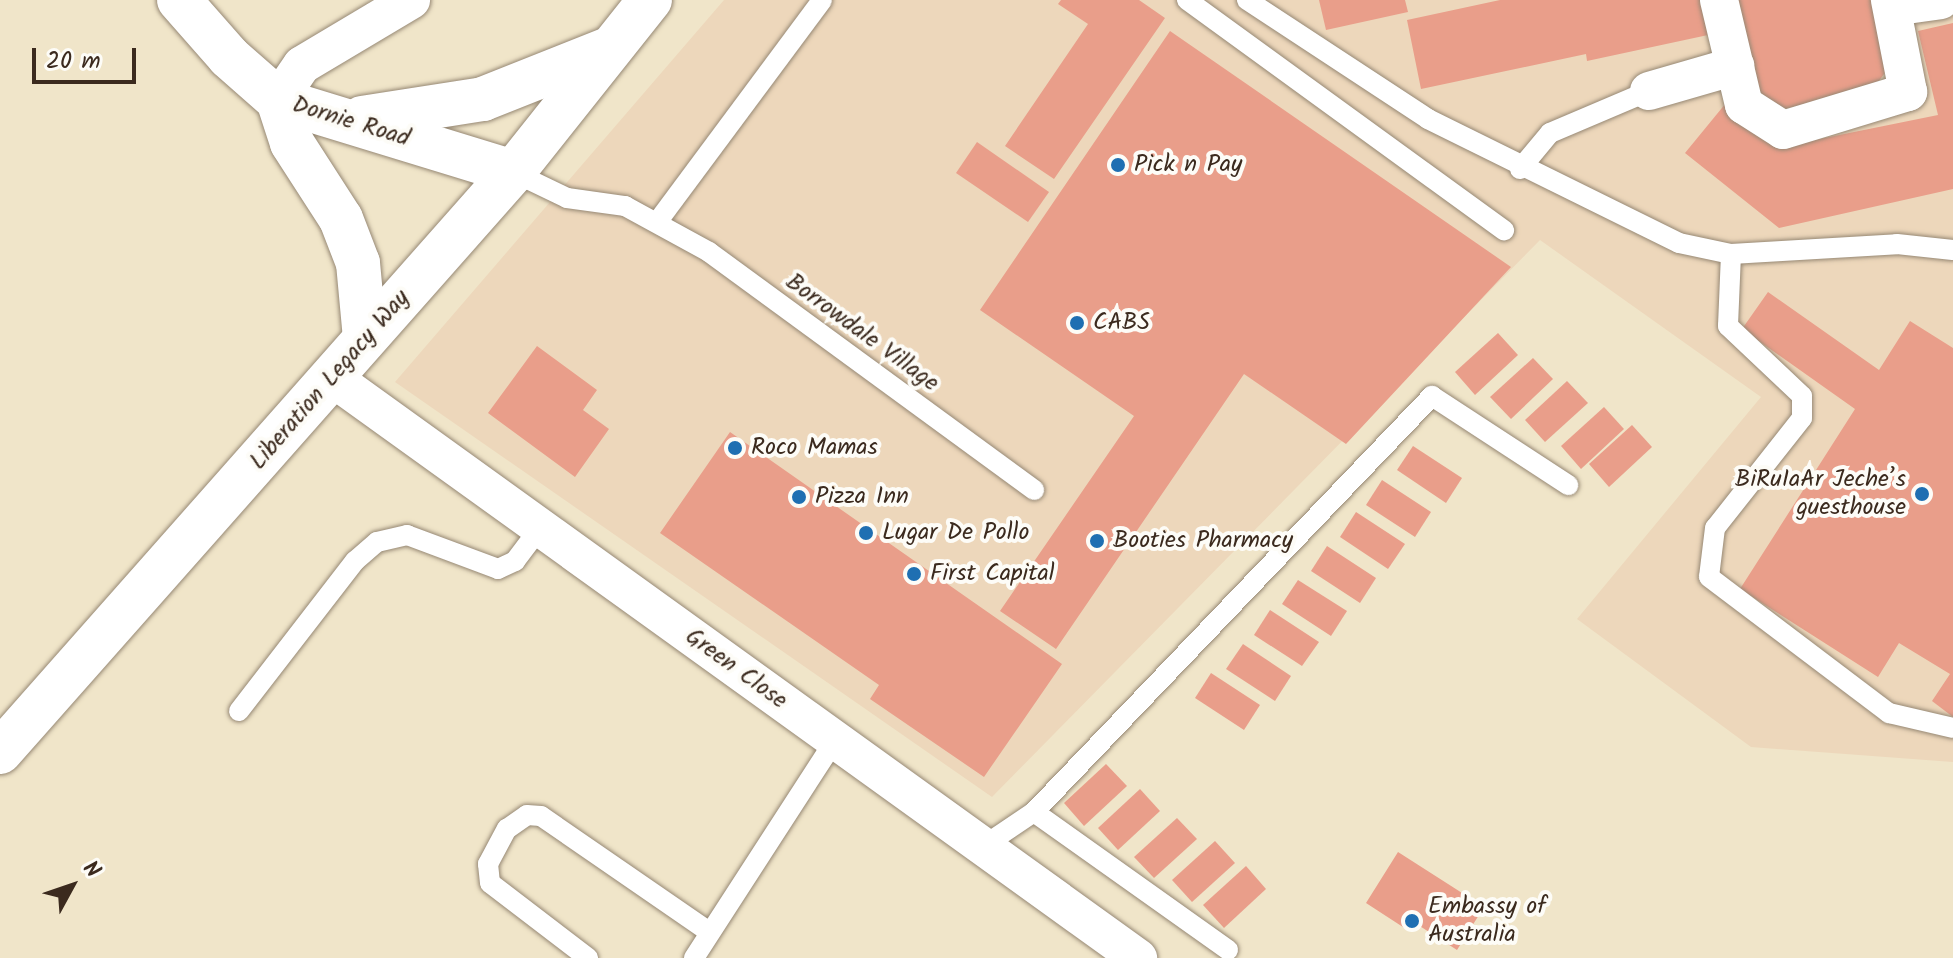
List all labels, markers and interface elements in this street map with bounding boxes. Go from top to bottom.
scale bar [36,32,140,82]
text: 20 m [46,42,101,81]
street label: Dornie Road [289,90,413,154]
place label: Pick n Pay [1134,151,1242,179]
marker: Pick n Pay [1109,156,1127,174]
street label: Borrowdale Village [780,268,944,398]
street label: Liberation Legacy Way [244,284,416,476]
place label: CABS [1093,309,1150,337]
marker: CABS [1068,314,1086,332]
place label: Roco Mamas [751,434,878,462]
marker: Roco Mamas [726,439,744,457]
place label: BiRuIaAr Jeche’s guesthouse [1735,466,1906,522]
place label: Pizza Inn [815,483,909,511]
marker: BiRuIaAr Jeche’s guesthouse [1913,485,1931,503]
marker: Pizza Inn [790,488,808,506]
place label: Lugar De Pollo [882,519,1029,547]
marker: Lugar De Pollo [857,524,875,542]
place label: Booties Pharmacy [1113,527,1293,555]
marker: Booties Pharmacy [1088,532,1106,550]
place label: First Capital [930,560,1055,588]
marker: First Capital [905,565,923,583]
street label: Green Close [679,622,793,716]
north arrow [32,846,112,926]
text: N [73,854,109,887]
place label: Embassy of Australia [1428,893,1546,949]
marker: Embassy of Australia [1403,912,1421,930]

